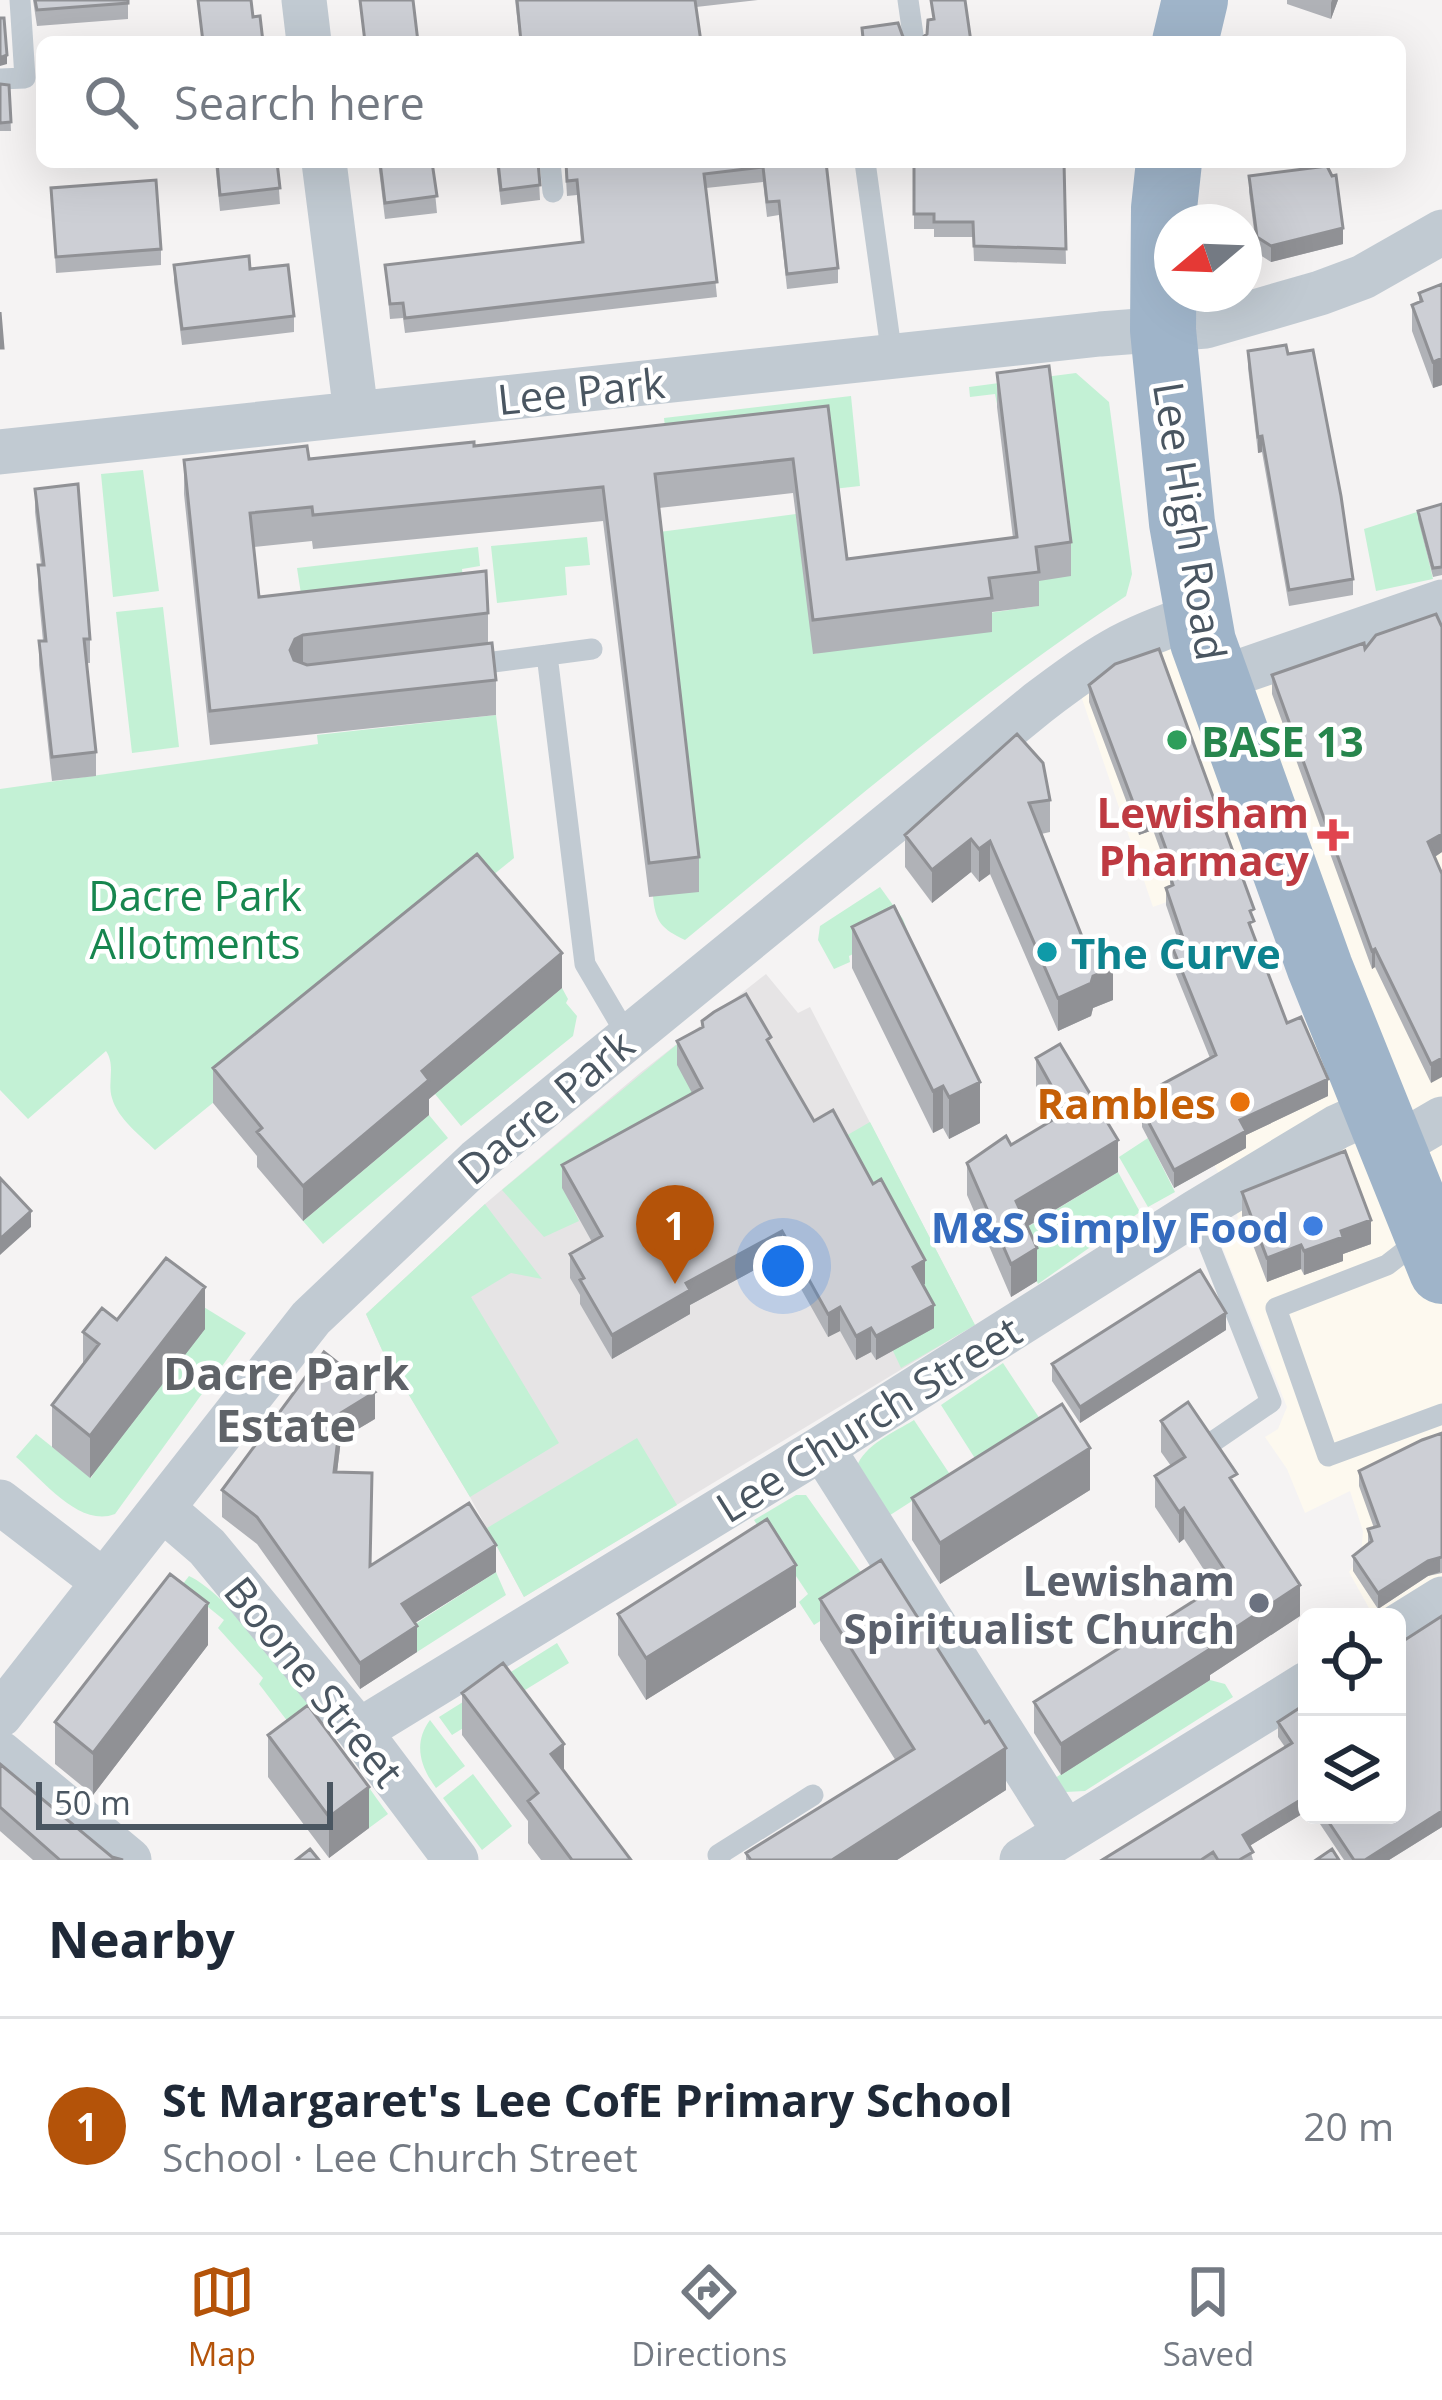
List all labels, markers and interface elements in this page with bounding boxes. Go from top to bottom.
search box [36,36,1406,168]
icon: search [78,69,144,135]
text: Search here [174,72,425,133]
north arrow [1154,204,1262,312]
street label: Lee Park [495,353,667,427]
street label: Lee High Road [1141,378,1241,664]
place label: BASE 13 [1201,712,1364,769]
marker: BASE 13 [1164,727,1190,753]
place label: Lewisham Pharmacy [1097,783,1309,888]
marker: Lewisham Pharmacy [1320,822,1346,848]
park label: Dacre Park Allotments [88,866,302,971]
place label: The Curve [1071,924,1281,981]
marker: The Curve [1034,939,1060,965]
street label: Dacre Park [445,1016,645,1196]
place label: Rambles [1037,1074,1216,1131]
marker: Rambles [1227,1089,1253,1115]
pin: 1 [636,1185,714,1284]
place label: M&S Simply Food [931,1198,1289,1255]
marker: M&S Simply Food [1300,1213,1326,1239]
your location [753,1236,813,1296]
street label: Lee Church Street [705,1301,1031,1535]
district label: Dacre Park Estate [163,1342,409,1455]
place label: Lewisham Spiritualist Church [843,1551,1235,1656]
street label: Boone Street [213,1564,417,1798]
marker: Lewisham Spiritualist Church [1246,1590,1272,1616]
map controls [1298,1608,1406,1824]
button: locate [1298,1608,1406,1716]
button: layers [1298,1716,1406,1824]
scale bar [36,1776,333,1829]
text: 50 m [54,1780,131,1825]
text: Nearby [48,1903,235,1973]
text: St Margaret's Lee CofE Primary School [162,2069,1013,2130]
text: 1 [76,2099,98,2152]
text: 20 m [1303,2099,1394,2152]
text: School · Lee Church Street [162,2130,638,2183]
tab: Map [188,2259,256,2376]
tab: Directions [631,2259,787,2376]
tab: Saved [1163,2259,1254,2376]

